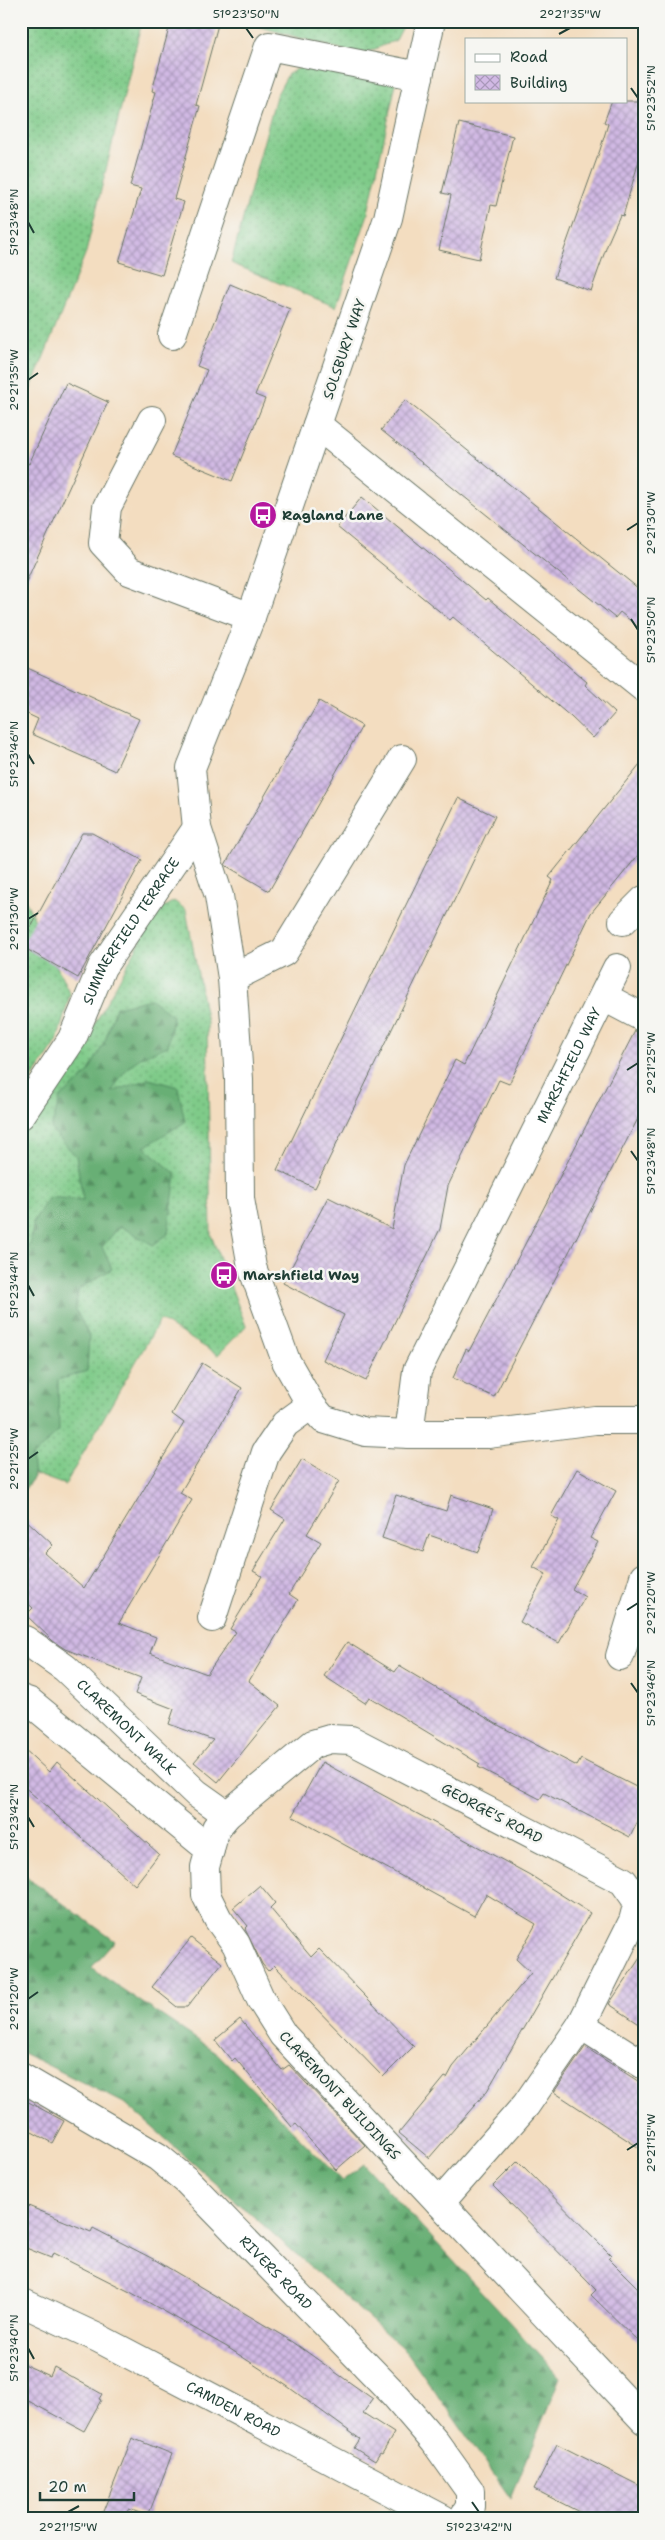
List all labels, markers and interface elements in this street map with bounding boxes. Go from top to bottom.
text: 51°23'50"N [213,6,279,22]
text: 2°21'35"W [539,6,601,22]
legend [465,38,628,102]
text: Road [510,47,548,67]
text: 51°23'52"N [643,65,659,131]
text: Building [510,73,567,93]
text: 51°23'48"N [6,189,22,255]
street label: SOLSBURY WAY [318,296,370,402]
text: 2°21'35"W [6,349,22,411]
text: 2°21'30"W [643,491,659,555]
bus stop icon: Ragland Lane [248,500,278,530]
place label: Ragland Lane [282,506,384,524]
text: 51°23'50"N [643,597,659,663]
text: 51°23'46"N [6,721,22,787]
street label: SUMMERFIELD TERRACE [78,854,183,1007]
text: 2°21'30"W [6,887,22,951]
street label: MARSHFIELD WAY [533,1004,605,1126]
text: 2°21'25"W [643,1032,659,1094]
text: 51°23'48"N [643,1128,659,1194]
text: 51°23'44"N [6,1252,22,1318]
bus stop icon: Marshfield Way [209,1260,239,1290]
place label: Marshfield Way [243,1266,359,1284]
text: 2°21'25"W [6,1428,22,1490]
text: 2°21'20"W [643,1571,659,1635]
text: 51°23'46"N [643,1660,659,1726]
street label: CLAREMONT WALK [73,1675,180,1779]
street label: GEORGE'S ROAD [438,1779,546,1847]
text: 51°23'42"N [6,1784,22,1850]
text: 2°21'20"W [6,1967,22,2031]
street label: CLAREMONT BUILDINGS [276,2027,405,2163]
text: 2°21'15"W [643,2113,659,2173]
street label: RIVERS ROAD [236,2232,316,2314]
text: 51°23'40"N [6,2314,22,2382]
street label: CAMDEN ROAD [183,2377,284,2441]
scale bar [40,2470,134,2502]
text: 20 m [48,2477,87,2497]
text: 2°21'15"W [38,2519,98,2535]
text: 51°23'42"N [446,2519,512,2535]

